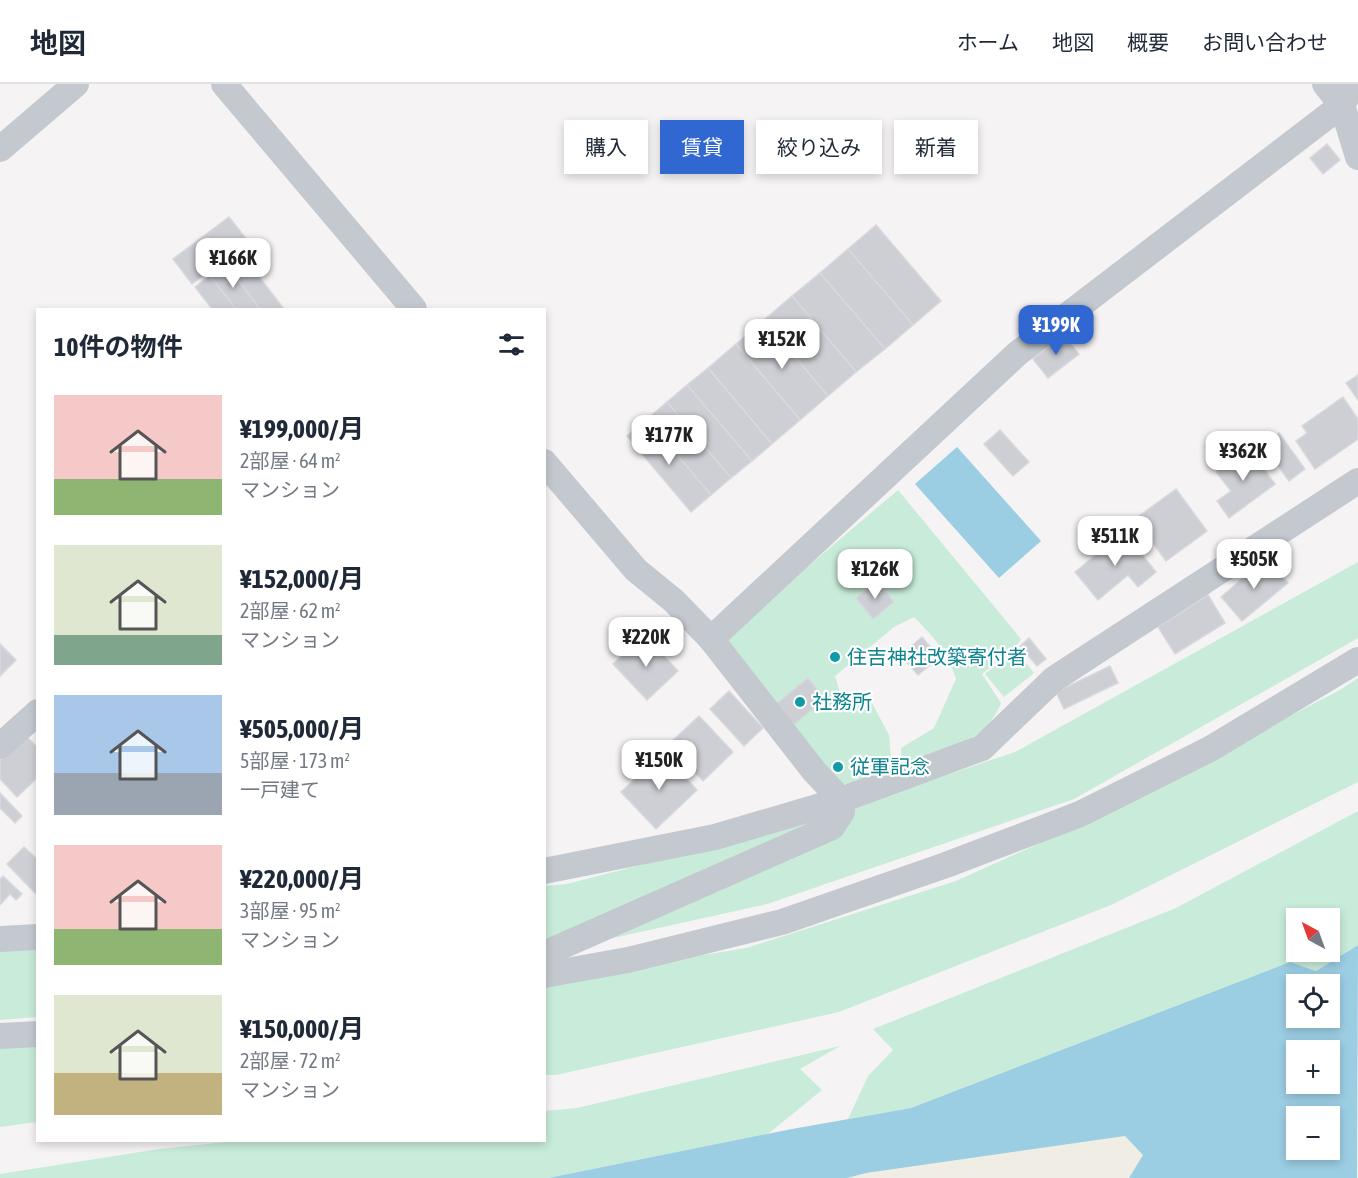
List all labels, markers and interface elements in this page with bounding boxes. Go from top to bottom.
text: 地図 [30,27,86,59]
text: ホーム [957,30,1019,54]
text: 地図 [1052,30,1094,54]
text: 概要 [1127,30,1169,54]
text: お問い合わせ [1202,30,1328,54]
chip: 購入 [564,120,648,174]
chip: 賃貸 [660,120,744,174]
chip: 絞り込み [756,120,882,174]
chip: 新着 [894,120,978,174]
pin: ¥166K [191,238,275,289]
text: ¥166K [210,246,256,269]
pin: ¥199K [1014,305,1098,356]
text: ¥199K [1033,313,1079,336]
pin: ¥152K [740,319,824,370]
text: ¥152K [759,327,805,350]
icon: filters [495,328,528,361]
text: 10件の物件 [54,332,182,362]
text: ¥199,000/月 [240,414,364,444]
pin: ¥177K [627,415,711,466]
icon: home [102,419,174,491]
text: ¥177K [646,423,692,446]
pin: ¥362K [1201,431,1285,482]
text: ¥362K [1220,439,1266,462]
text: 2部屋 · 64 m² [240,449,341,472]
text: マンション [240,478,340,501]
pin: ¥511K [1073,516,1157,567]
text: ¥511K [1092,524,1138,547]
pin: ¥505K [1212,539,1296,590]
text: ¥505K [1231,547,1277,570]
pin: ¥126K [833,549,917,600]
text: ¥126K [852,557,898,580]
text: ¥152,000/月 [240,564,364,594]
icon: home [102,569,174,641]
text: 2部屋 · 62 m² [240,599,341,622]
pin: ¥220K [604,617,688,668]
text: ¥220K [623,625,669,648]
text: マンション [240,628,340,651]
place label: 住吉神社改築寄付者 [847,645,1027,668]
marker: 住吉神社改築寄付者 [828,650,842,664]
place label: 社務所 [812,690,872,713]
marker: 社務所 [793,695,807,709]
text: ¥505,000/月 [240,714,364,744]
icon: home [102,719,174,791]
pin: ¥150K [617,740,701,791]
text: ¥150K [636,748,682,771]
text: 5部屋 · 173 m² [240,749,350,772]
place label: 従軍記念 [850,755,930,778]
marker: 従軍記念 [831,760,845,774]
text: 一戸建て [240,778,320,801]
text: ¥220,000/月 [240,864,364,894]
icon: home [102,869,174,941]
text: 3部屋 · 95 m² [240,899,341,922]
north arrow [1286,908,1340,962]
map controls [1286,908,1340,1160]
text: マンション [240,928,340,951]
button: locate [1286,974,1340,1028]
text: ¥150,000/月 [240,1014,364,1044]
icon: home [102,1019,174,1091]
button: + [1286,1040,1340,1094]
text: 2部屋 · 72 m² [240,1049,341,1072]
text: マンション [240,1078,340,1101]
button: − [1286,1106,1340,1160]

